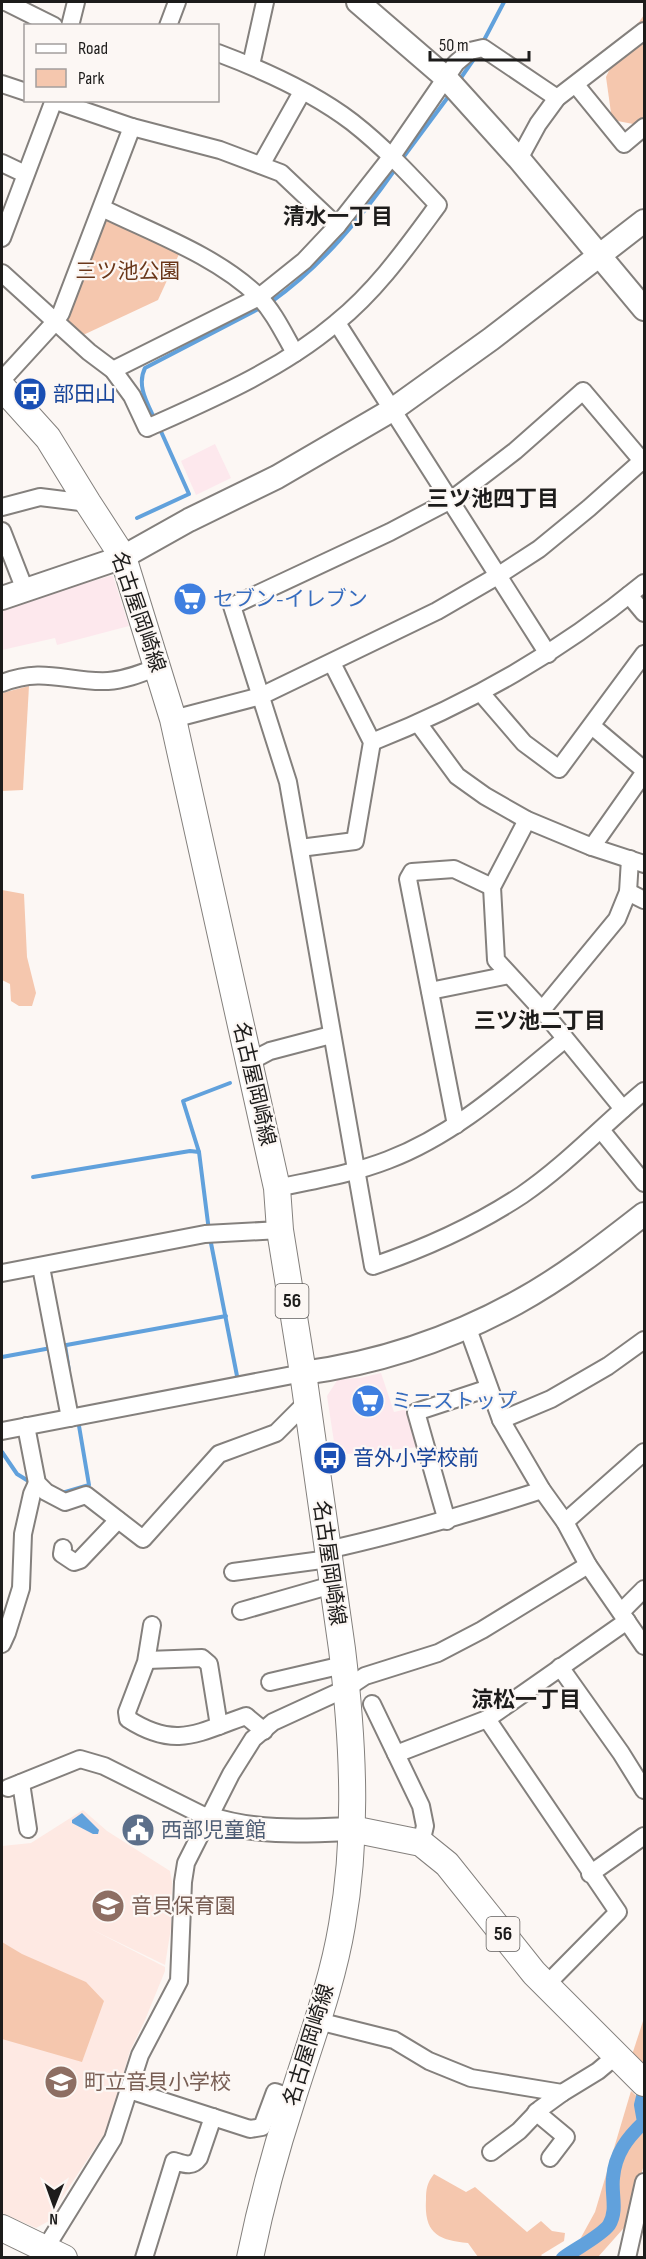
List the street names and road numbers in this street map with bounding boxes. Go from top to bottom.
street label: 名古屋岡崎線 [106,548,170,676]
street label: 名古屋岡崎線 [228,1020,280,1148]
road number: 56 [276,1284,308,1318]
street label: 名古屋岡崎線 [308,1499,350,1627]
road number: 56 [486,1917,520,1951]
street label: 名古屋岡崎線 [279,1981,339,2109]

